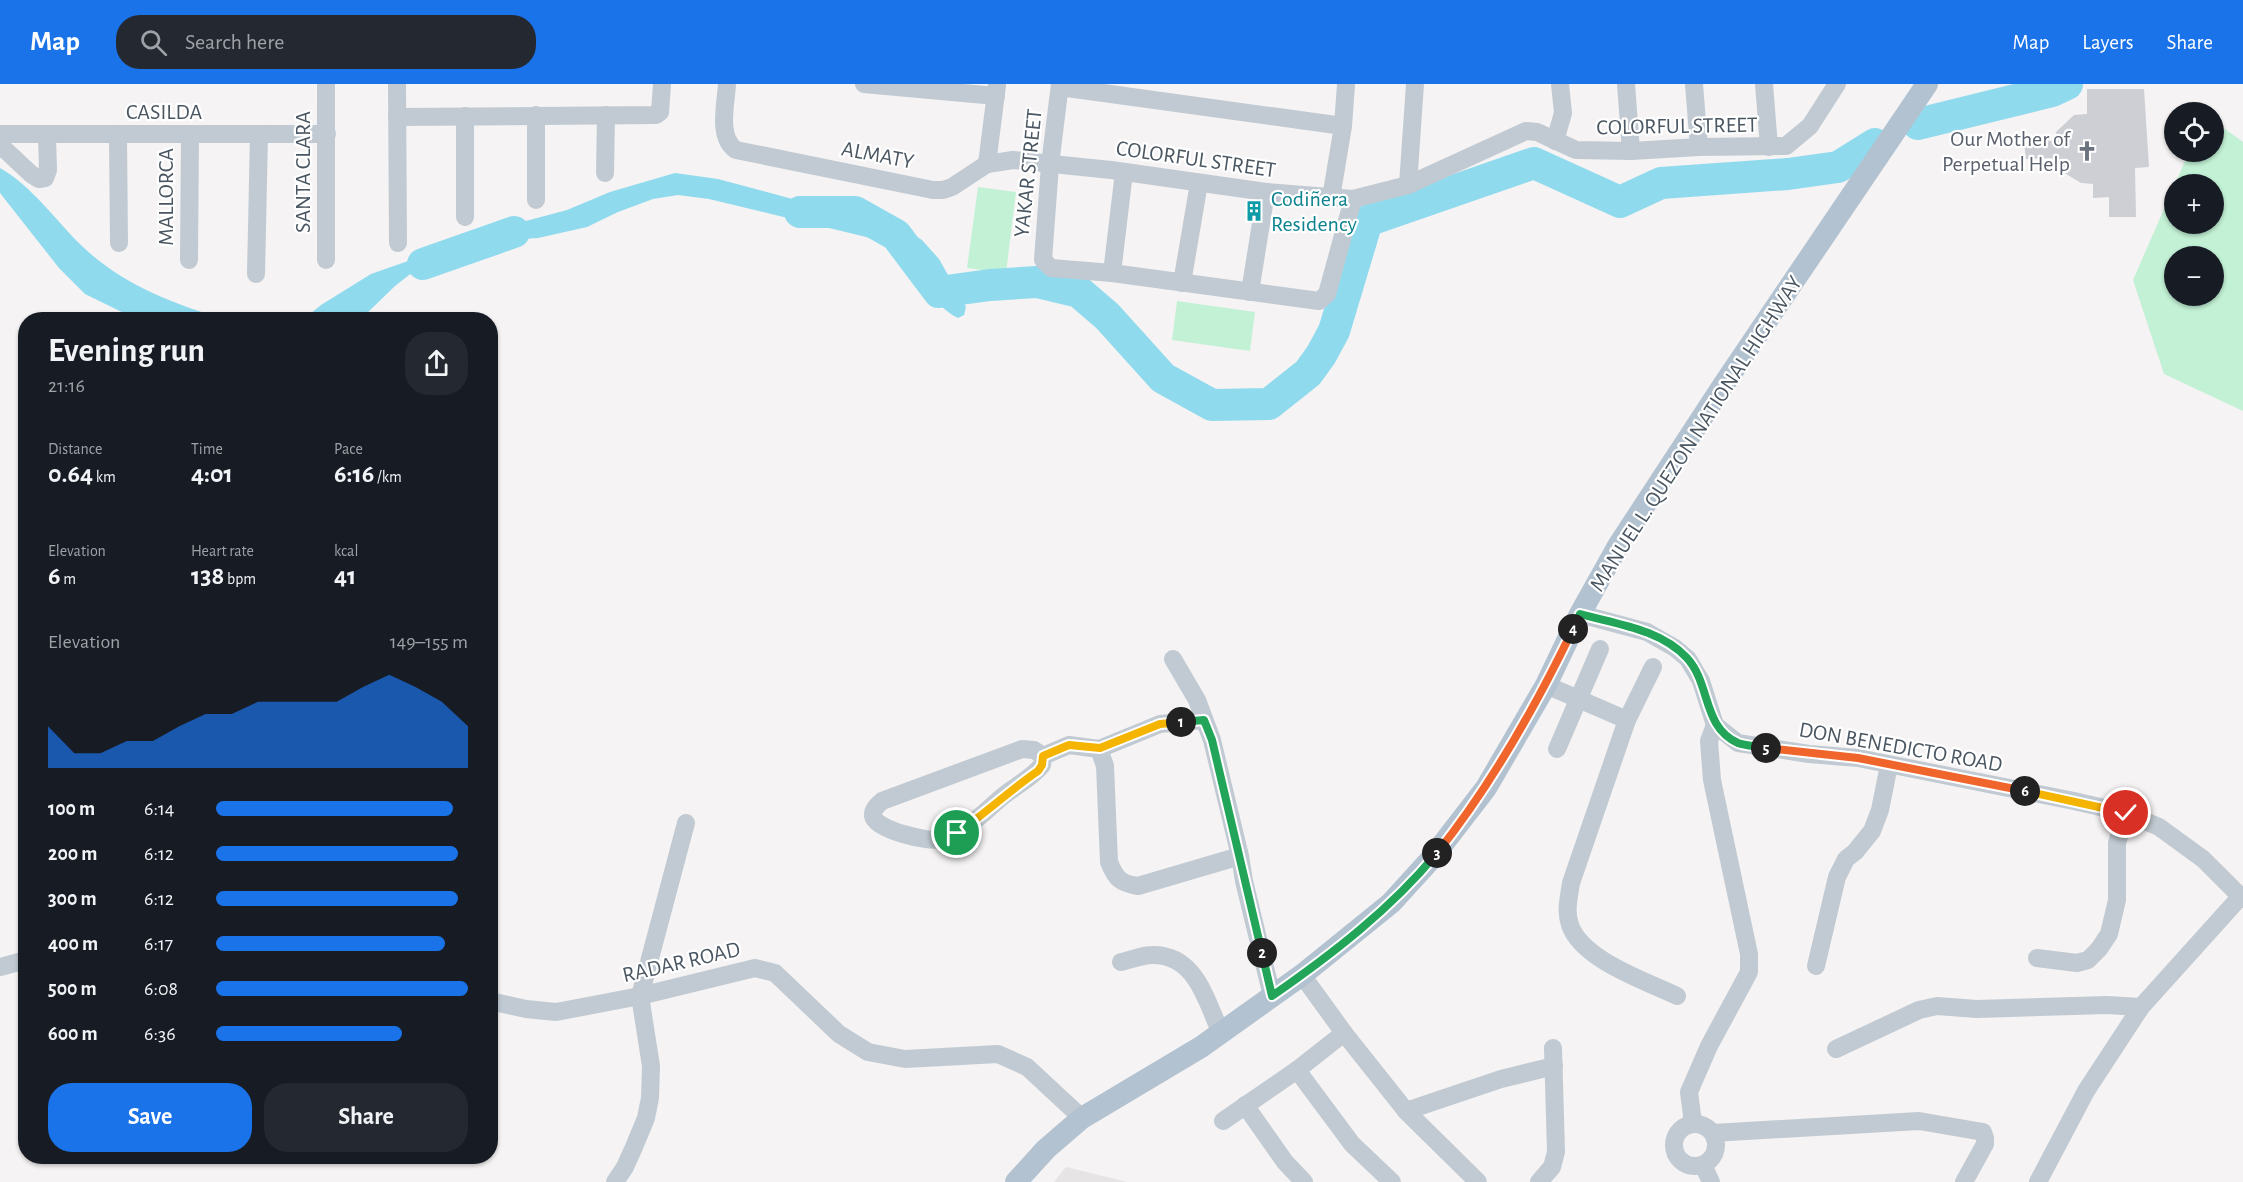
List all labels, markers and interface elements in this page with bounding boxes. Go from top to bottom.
search box [116,15,536,69]
icon: search [137,26,170,59]
text: Map [30,28,80,56]
text: Search here [185,31,284,53]
text: Map [2013,32,2049,53]
text: Layers [2082,32,2133,53]
text: Share [2166,32,2213,53]
street label: CASILDA [126,101,202,123]
map controls [2164,102,2224,306]
button: locate [2164,102,2224,162]
street label: YAKAR STREET [1010,108,1046,238]
street label: SANTA CLARA [292,111,314,233]
street label: COLORFUL STREET [1596,114,1758,138]
place label: Our Mother of Perpetual Help [1942,128,2071,175]
street label: ALMATY [840,137,916,173]
street label: COLORFUL STREET [1115,137,1277,181]
church icon: Our Mother of Perpetual Help [2075,139,2099,163]
street label: MALLORCA [155,148,177,246]
button: + [2164,174,2224,234]
place label: Codiñera Residency [1271,188,1357,235]
building icon: Codiñera Residency [1242,199,1266,223]
button: − [2164,246,2224,306]
street label: MANUEL L. QUEZON NATIONAL HIGHWAY [1586,272,1806,595]
button: share [405,332,468,395]
text: Evening run [48,335,205,368]
text: 21:16 [48,376,85,396]
text: Distance [48,441,102,457]
text: Time [191,441,223,457]
text: Pace [334,441,363,457]
text: 0.64 [48,461,93,487]
text: 4:01 [191,461,233,487]
text: 6:16 [334,461,374,487]
text: km [93,469,116,485]
text: /km [374,469,402,485]
text: Elevation [48,543,106,559]
text: Heart rate [191,543,254,559]
text: kcal [334,543,358,559]
text: 6 [48,563,61,589]
text: 138 [191,563,224,589]
text: 41 [334,563,356,589]
text: m [61,571,76,587]
text: bpm [224,571,256,587]
pin: 4 [1558,614,1588,644]
text: 4 [1569,621,1577,637]
text: Elevation [48,632,120,652]
text: 149–155 m [390,632,468,652]
pin: 1 [1166,707,1196,737]
text: 1 [1178,714,1184,730]
street label: DON BENEDICTO ROAD [1797,718,2004,776]
pin: 5 [1751,733,1781,763]
text: 5 [1763,740,1769,756]
pin: 6 [2010,776,2040,806]
text: 6 [2021,783,2029,799]
pin [2100,787,2151,838]
icon: check [2109,796,2142,829]
text: 100 m [48,799,95,819]
text: 6:14 [144,799,174,819]
pin [931,807,982,858]
icon: arrive [940,816,973,849]
pin: 3 [1422,838,1452,868]
text: 200 m [48,844,97,864]
text: 6:12 [144,844,174,864]
text: 3 [1434,845,1440,861]
text: 300 m [48,889,97,909]
text: 6:12 [144,889,174,909]
text: 400 m [48,934,98,954]
text: 6:17 [144,934,173,954]
street label: RADAR ROAD [620,938,742,986]
pin: 2 [1247,938,1277,968]
text: 2 [1258,945,1266,961]
text: 500 m [48,979,97,999]
text: 6:08 [144,979,178,999]
text: 600 m [48,1024,98,1044]
text: 6:36 [144,1024,176,1044]
button: Save [48,1083,252,1152]
button: Share [264,1083,468,1152]

